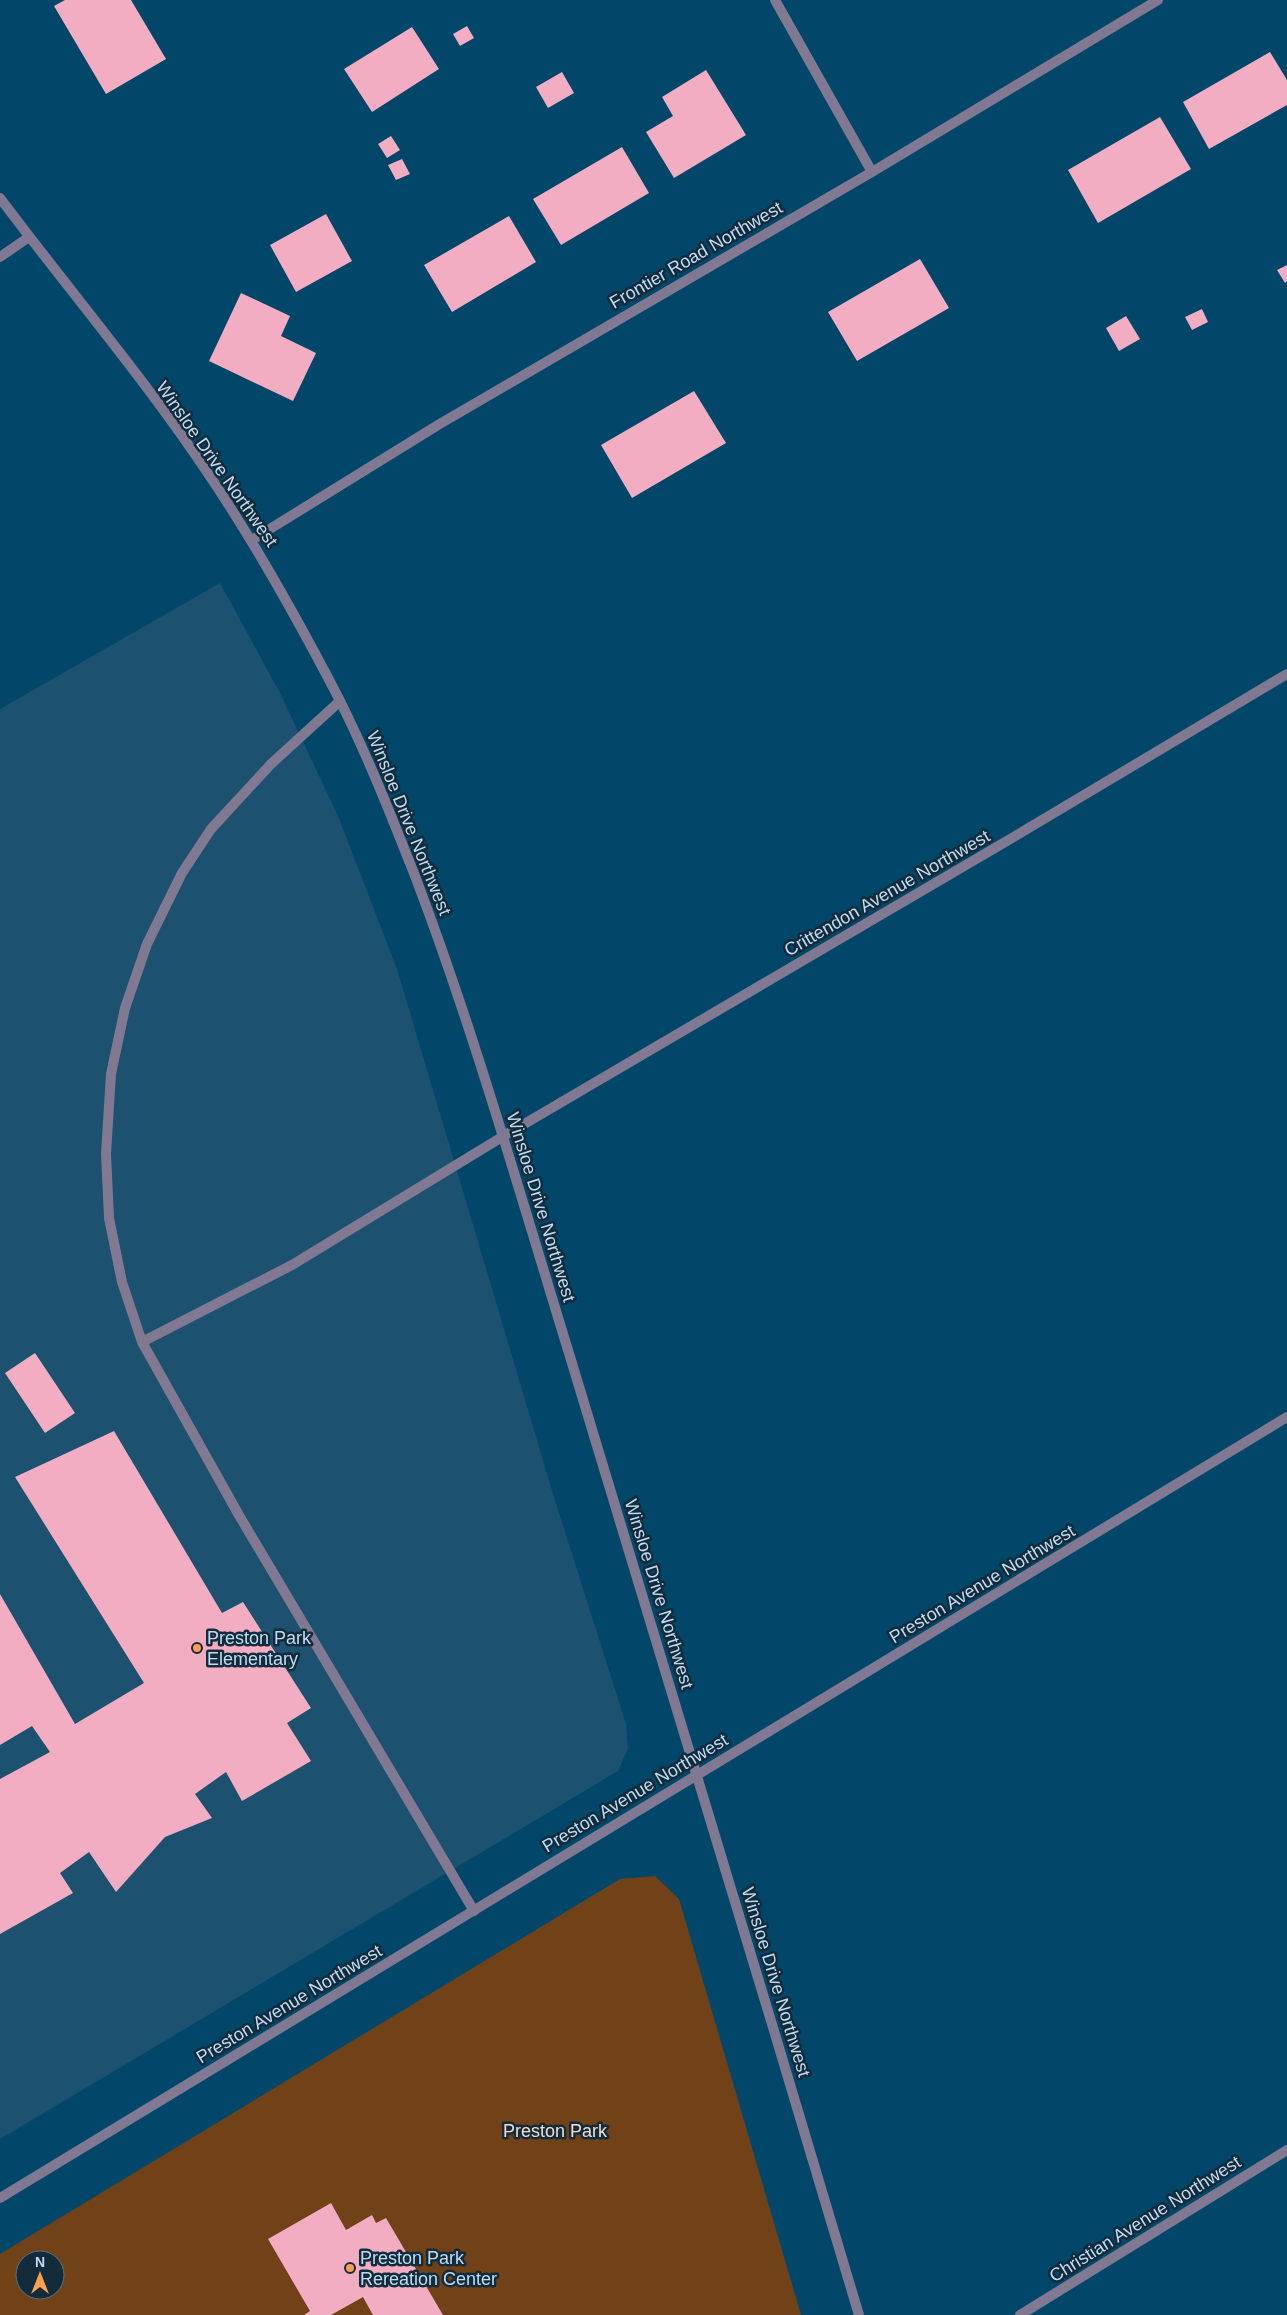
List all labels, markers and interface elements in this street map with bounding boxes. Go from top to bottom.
street label: Frontier Road Northwest [606,197,786,313]
street label: Winsloe Drive Northwest [152,378,282,550]
street label: Winsloe Drive Northwest [363,728,455,918]
street label: Crittendon Avenue Northwest [781,826,993,960]
street label: Winsloe Drive Northwest [503,1110,579,1304]
street label: Winsloe Drive Northwest [621,1497,697,1691]
street label: Preston Avenue Northwest [886,1521,1078,1647]
place label: Preston Park Elementary [207,1628,312,1669]
marker: Preston Park Elementary [191,1642,203,1654]
street label: Preston Avenue Northwest [539,1730,731,1856]
street label: Winsloe Drive Northwest [738,1885,814,2079]
street label: Preston Avenue Northwest [193,1941,385,2067]
park label: Preston Park [503,2121,608,2141]
street label: Christian Avenue Northwest [1046,2152,1244,2286]
place label: Preston Park Rereation Center [360,2248,497,2289]
north arrow [15,2250,65,2300]
text: N [35,2254,45,2270]
marker: Preston Park Rereation Center [344,2262,356,2274]

